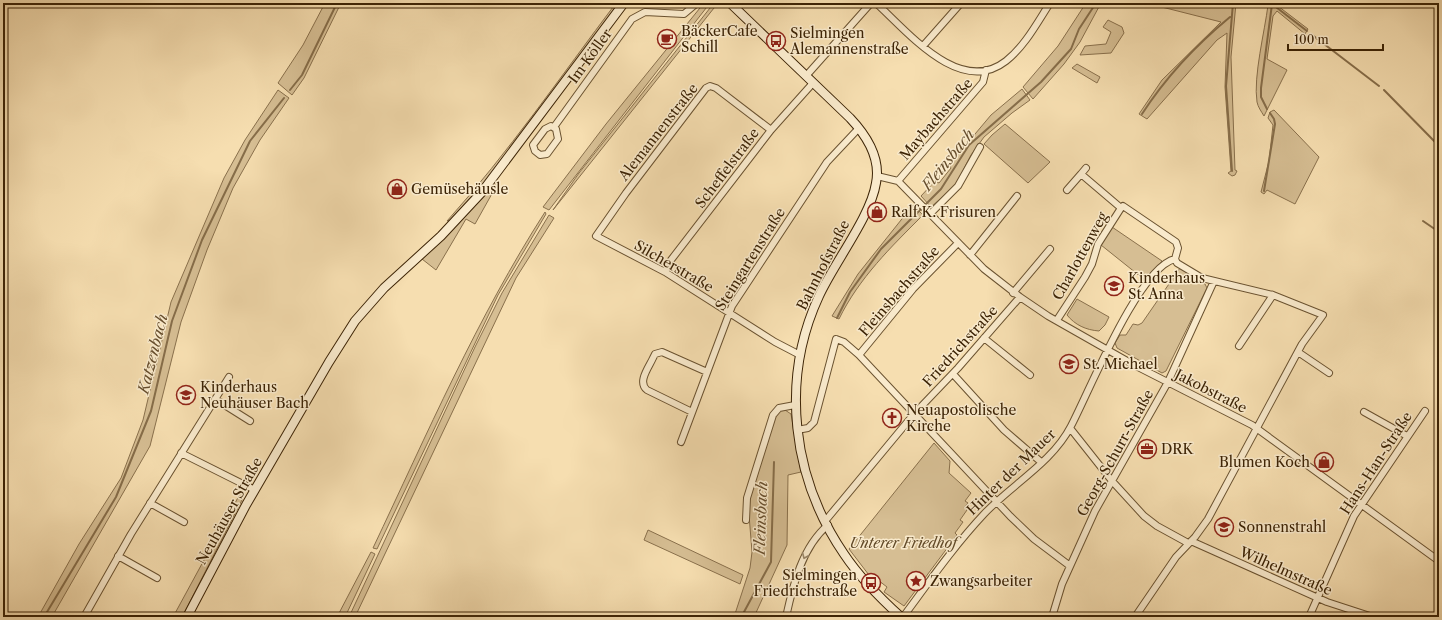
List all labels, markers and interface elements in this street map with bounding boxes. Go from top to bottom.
place label: BäckerCafe Schill [681,22,758,56]
place label: Sielmingen Alemannenstraße [789,24,909,58]
street label: Im Köller [564,25,616,87]
scale bar [1288,26,1383,52]
cafe icon: BäckerCafe Schill [656,28,678,50]
bus stop icon: Sielmingen Alemannenstraße [765,30,787,52]
text: 100 m [1294,32,1329,47]
street label: Maybachstraße [896,74,977,164]
street label: Alemannenstraße [614,80,702,185]
street label: Scheffelstraße [691,124,763,212]
water label: Fleinsbach [916,125,978,195]
shop icon: Gemüsehäusle [386,178,408,200]
place label: Gemüsehäusle [411,180,509,198]
shop icon: Ralf K. Frisuren [866,201,888,223]
place label: Ralf K. Frisuren [891,203,996,221]
street label: Steingartenstraße [711,204,789,314]
street label: Charlottenweg [1048,208,1112,303]
street label: Bahnhofstraße [793,217,854,313]
street label: Silcherstraße [631,236,717,296]
street label: Fleinsbachstraße [855,242,943,340]
place label: Kinderhaus St. Anna [1128,269,1205,303]
school or university icon: Kinderhaus St. Anna [1103,275,1125,297]
street label: Friedrichstraße [919,301,1001,391]
water label: Katzenbach [133,312,172,397]
school or university icon: St. Michael [1058,353,1080,375]
place label: St. Michael [1083,355,1158,373]
street label: Jakobstraße [1170,364,1250,417]
place label: Kinderhaus Neuhäuser Bach [200,378,309,412]
school or university icon: Kinderhaus Neuhäuser Bach [175,384,197,406]
street label: Georg-Schurr-Straße [1073,386,1157,520]
place label: Neuapostolische Kirche [906,401,1016,435]
church icon: Neuapostolische Kirche [881,407,903,429]
street label: Hans-Han-Straße [1336,408,1416,518]
street label: Hinter der Mauer [963,425,1059,519]
office icon: DRK [1136,438,1158,460]
place label: DRK [1161,440,1194,458]
shop icon: Blumen Koch [1313,451,1335,473]
place label: Blumen Koch [1219,453,1310,471]
street label: Neuhäuser Straße [192,454,266,568]
water label: Fleinsbach [750,481,771,556]
school or university icon: Sonnenstrahl [1213,516,1235,538]
place label: Sonnenstrahl [1238,518,1326,536]
park label: Unterer Friedhof [849,534,962,552]
street label: Wilhelmstraße [1236,542,1335,599]
one-way arrow [802,553,810,560]
place label: Sielmingen Friedrichstraße [753,566,857,600]
place icon: Zwangsarbeiter [905,570,927,592]
bus stop icon: Sielmingen Friedrichstraße [860,572,882,594]
place label: Zwangsarbeiter [930,572,1032,590]

